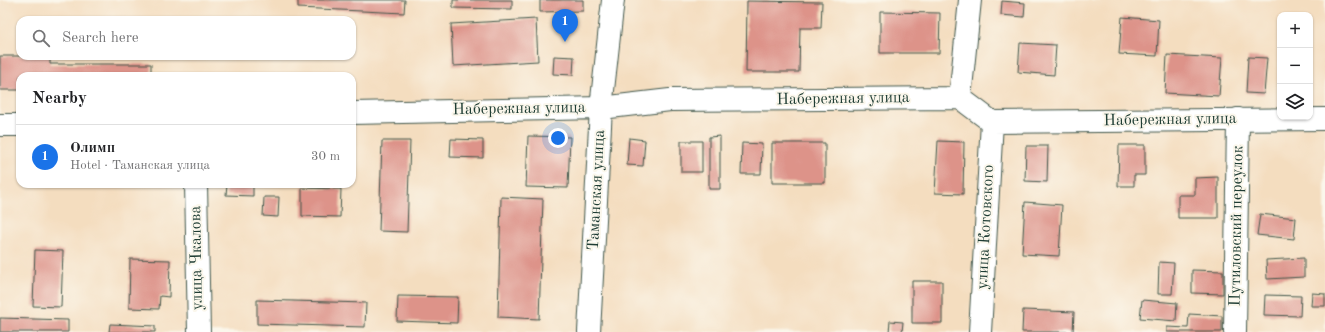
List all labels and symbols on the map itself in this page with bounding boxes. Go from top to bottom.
pin: 1 [552,9,578,42]
street label: Набережная улица [776,90,910,108]
street label: Набережная улица [452,100,586,118]
street label: Набережная улица [1103,111,1237,129]
your location [548,128,568,148]
street label: Таманская улица [586,129,608,251]
street label: Путиловский переулок [1228,145,1246,307]
street label: улица Котовского [975,164,997,290]
street label: улица Чкалова [188,205,206,310]

